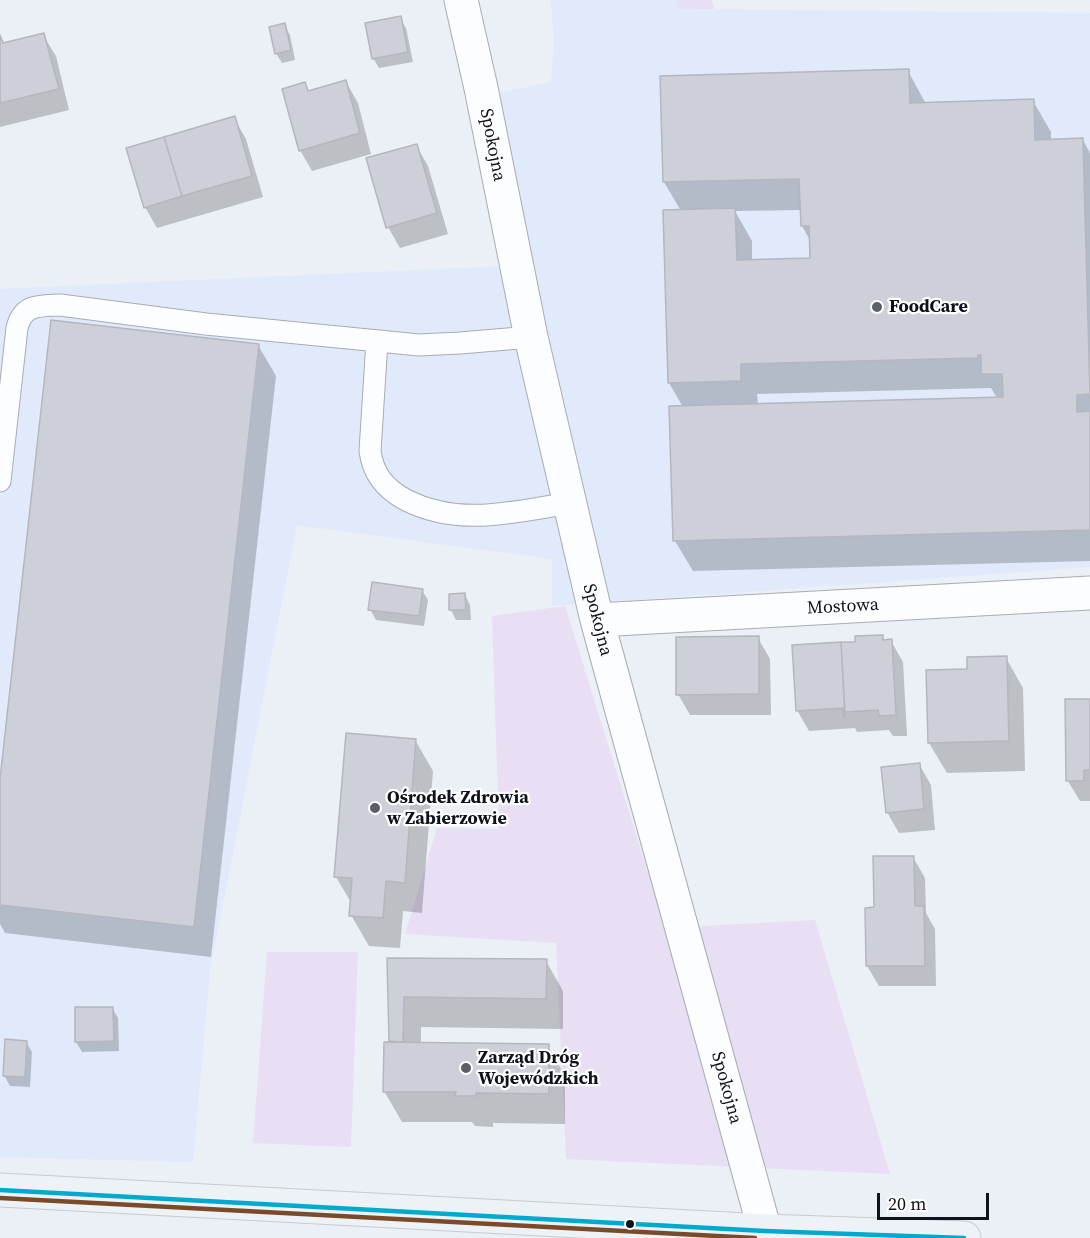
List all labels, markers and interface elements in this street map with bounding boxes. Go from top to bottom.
street label: Spokojna [474,107,510,183]
place label: FoodCare [889,296,968,318]
marker: FoodCare [870,300,884,314]
street label: Spokojna [578,582,616,658]
street label: Mostowa [807,594,879,620]
place label: Ośrodek Zdrowia w Zabierzowie [387,787,529,830]
marker: Ośrodek Zdrowia w Zabierzowie [368,801,382,815]
place label: Zarząd Dróg Wojewódzkich [478,1047,599,1090]
street label: Spokojna [706,1050,746,1126]
marker: Zarząd Dróg Wojewódzkich [459,1061,473,1075]
scale bar [880,1181,992,1219]
text: 20 m [888,1191,926,1216]
unlabelled marker [624,1218,636,1230]

